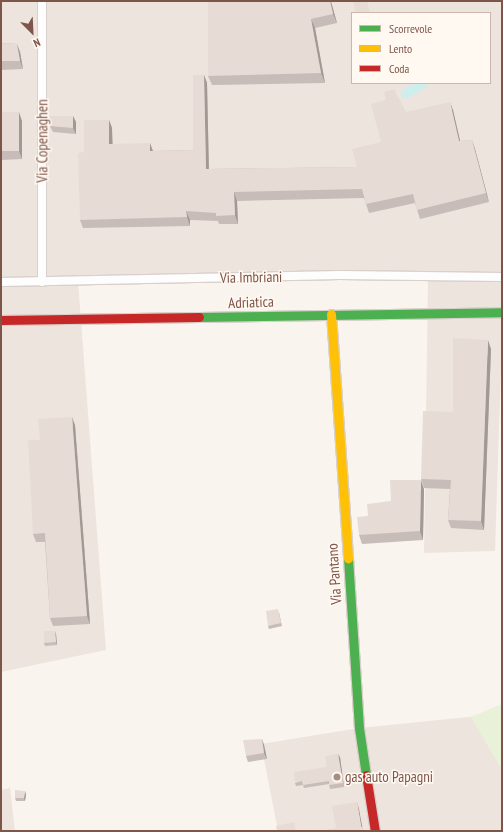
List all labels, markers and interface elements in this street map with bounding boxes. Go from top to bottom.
north arrow [12,12,52,52]
legend [351,12,491,84]
text: Scorrevole [389,21,432,36]
text: N [31,35,42,51]
text: Lento [389,41,412,56]
text: Coda [389,61,409,76]
street label: Via Copenaghen [33,99,51,183]
street label: Via Imbriani [220,267,282,287]
street label: Adriatica [228,292,274,312]
street label: Via Pantano [323,543,345,605]
place label: gas auto Papagni [345,768,433,786]
marker: gas auto Papagni [332,772,342,782]

